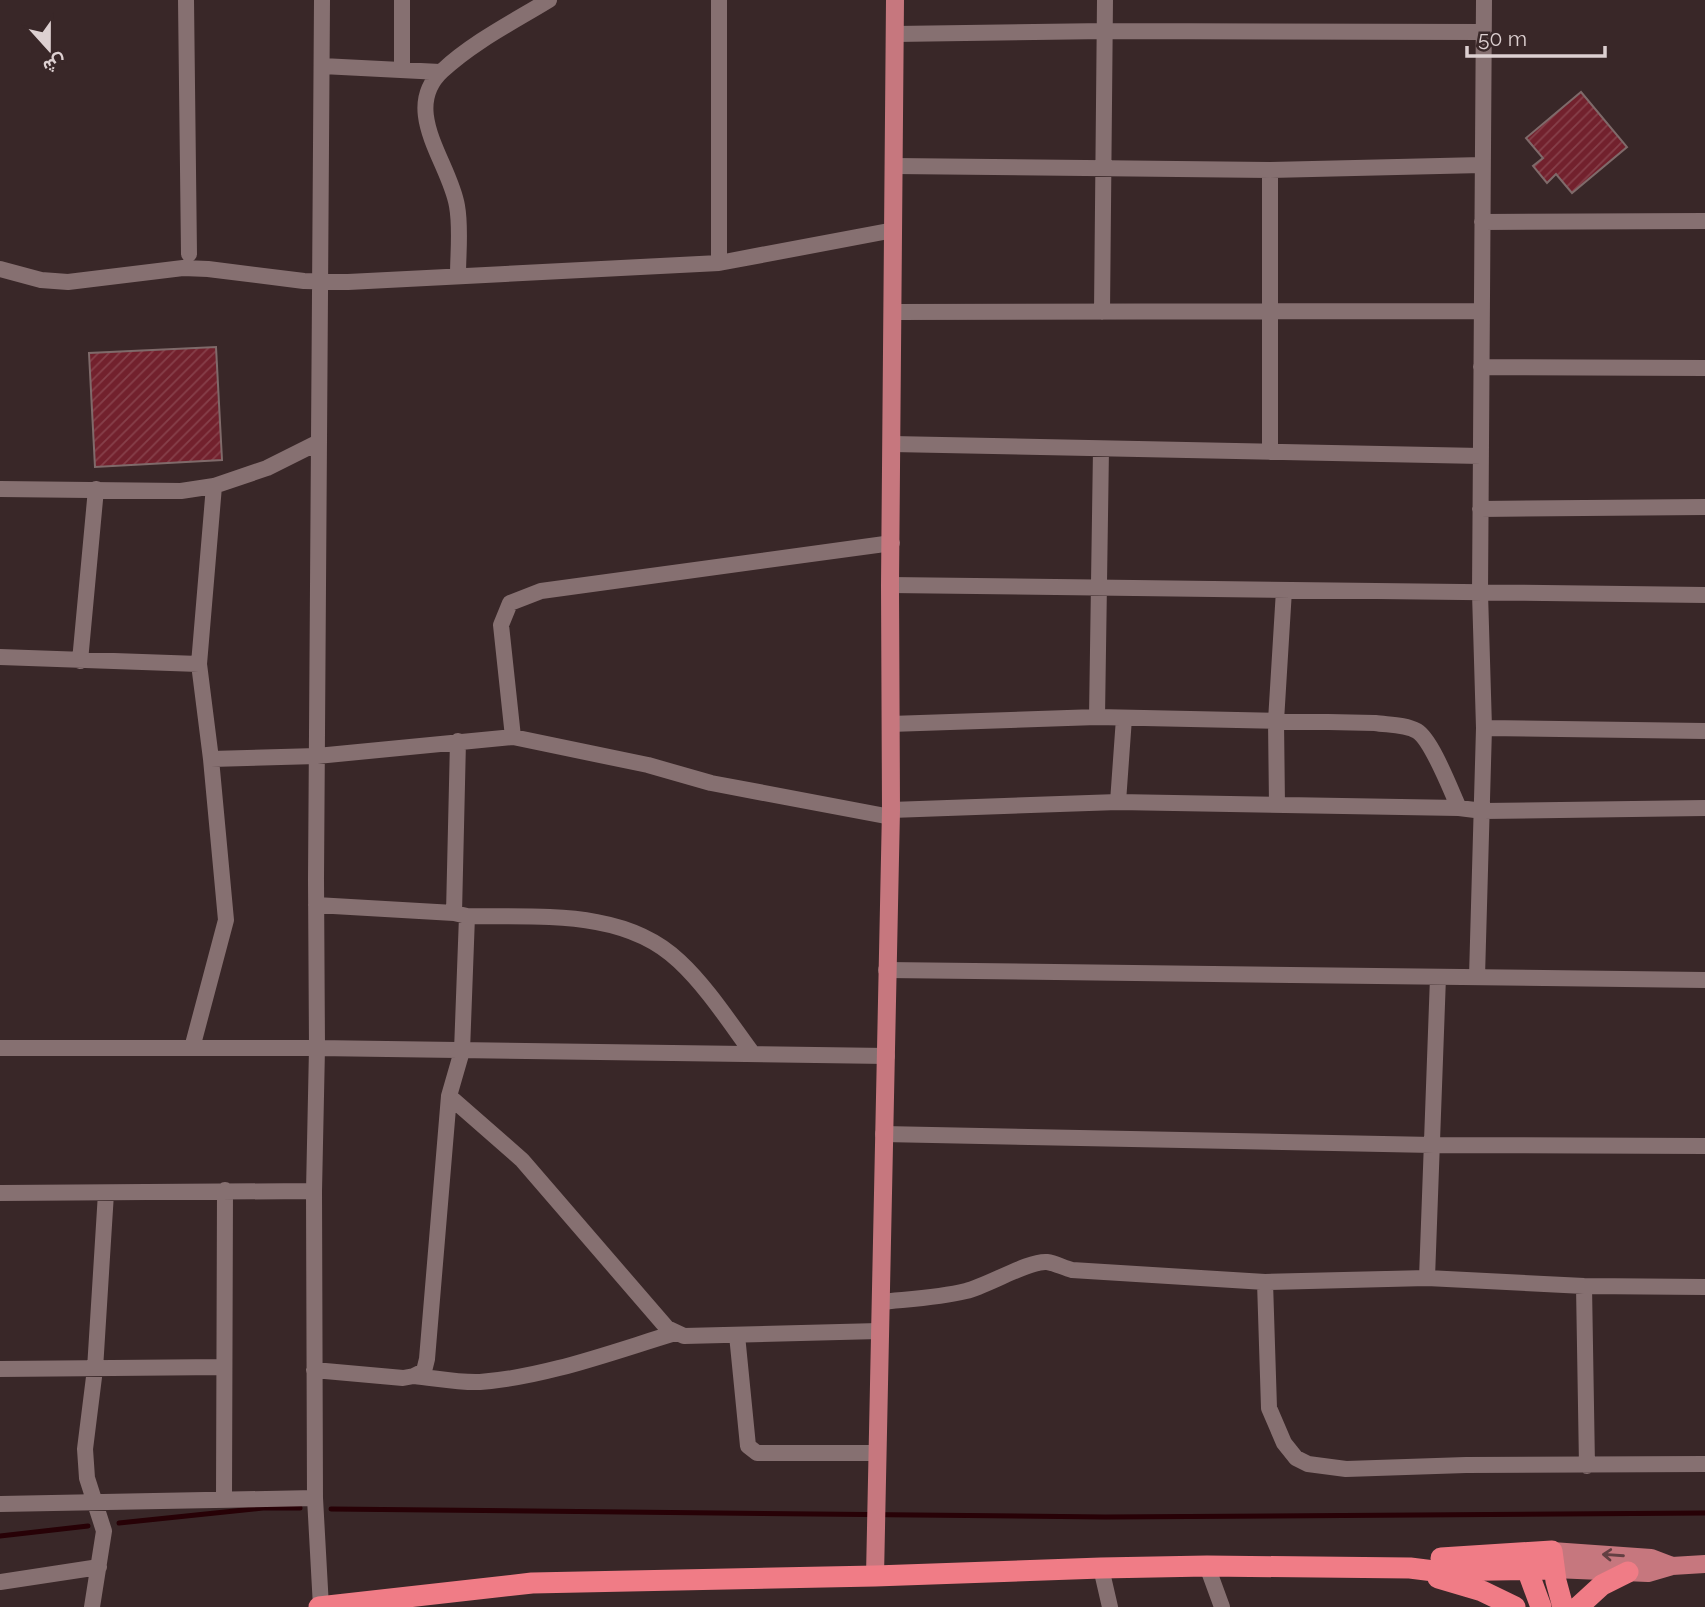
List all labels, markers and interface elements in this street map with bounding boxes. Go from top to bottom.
north arrow [14,14,84,84]
scale bar [1467,14,1605,58]
text: 50 m [1478,26,1527,51]
text: ش [40,50,70,79]
one-way arrow [1602,1548,1624,1561]

